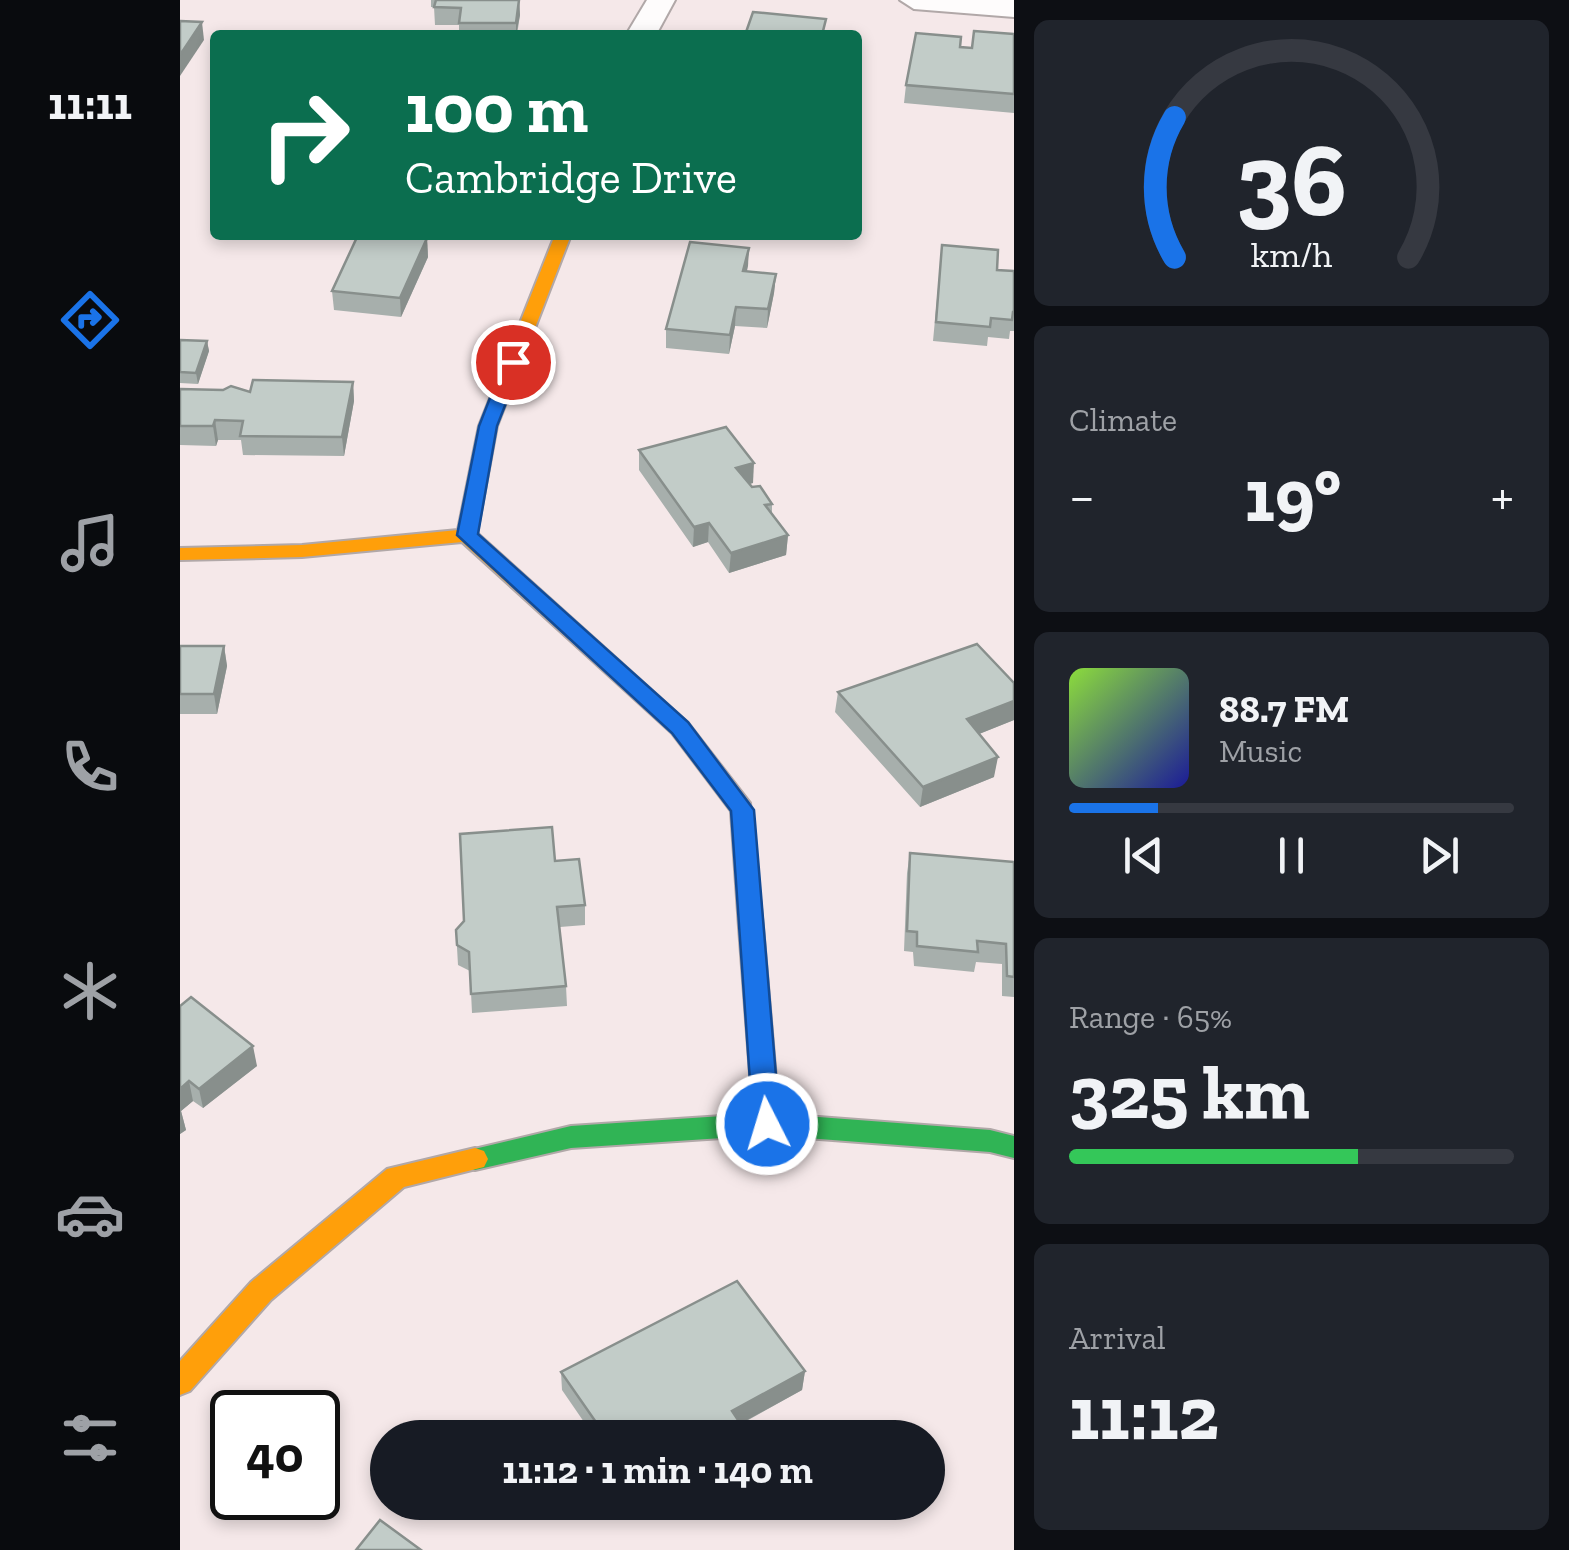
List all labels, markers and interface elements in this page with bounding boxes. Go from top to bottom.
text: 100 m [405,66,588,150]
icon: right [240,70,370,200]
text: 11:11 [48,77,132,131]
text: 36 [1236,117,1347,242]
text: Cambridge Drive [405,151,737,205]
text: km/h [1251,233,1332,276]
icon: directions [55,285,125,355]
pin [471,320,556,405]
icon: arrive [486,335,541,390]
text: Climate [1069,401,1177,439]
text: 19° [1244,450,1341,540]
text: − [1069,463,1095,529]
text: + [1491,463,1514,529]
icon: music [55,508,125,578]
text: 88.7 FM [1219,686,1349,732]
icon: phone [55,732,125,802]
text: Music [1219,732,1302,770]
icon: previous [1116,828,1171,883]
icon: pause [1264,828,1319,883]
icon: next [1412,828,1467,883]
icon: climate [55,956,125,1026]
text: Range · 65% [1069,998,1232,1036]
text: 325 km [1069,1047,1310,1137]
position arrow [715,1072,819,1176]
icon: car [55,1179,125,1249]
text: Arrival [1069,1319,1165,1357]
text: 11:12 [1069,1368,1219,1458]
speed limit sign: 40 [210,1390,340,1520]
icon: filters [55,1403,125,1473]
text: 11:12 · 1 min · 140 m [502,1447,813,1493]

